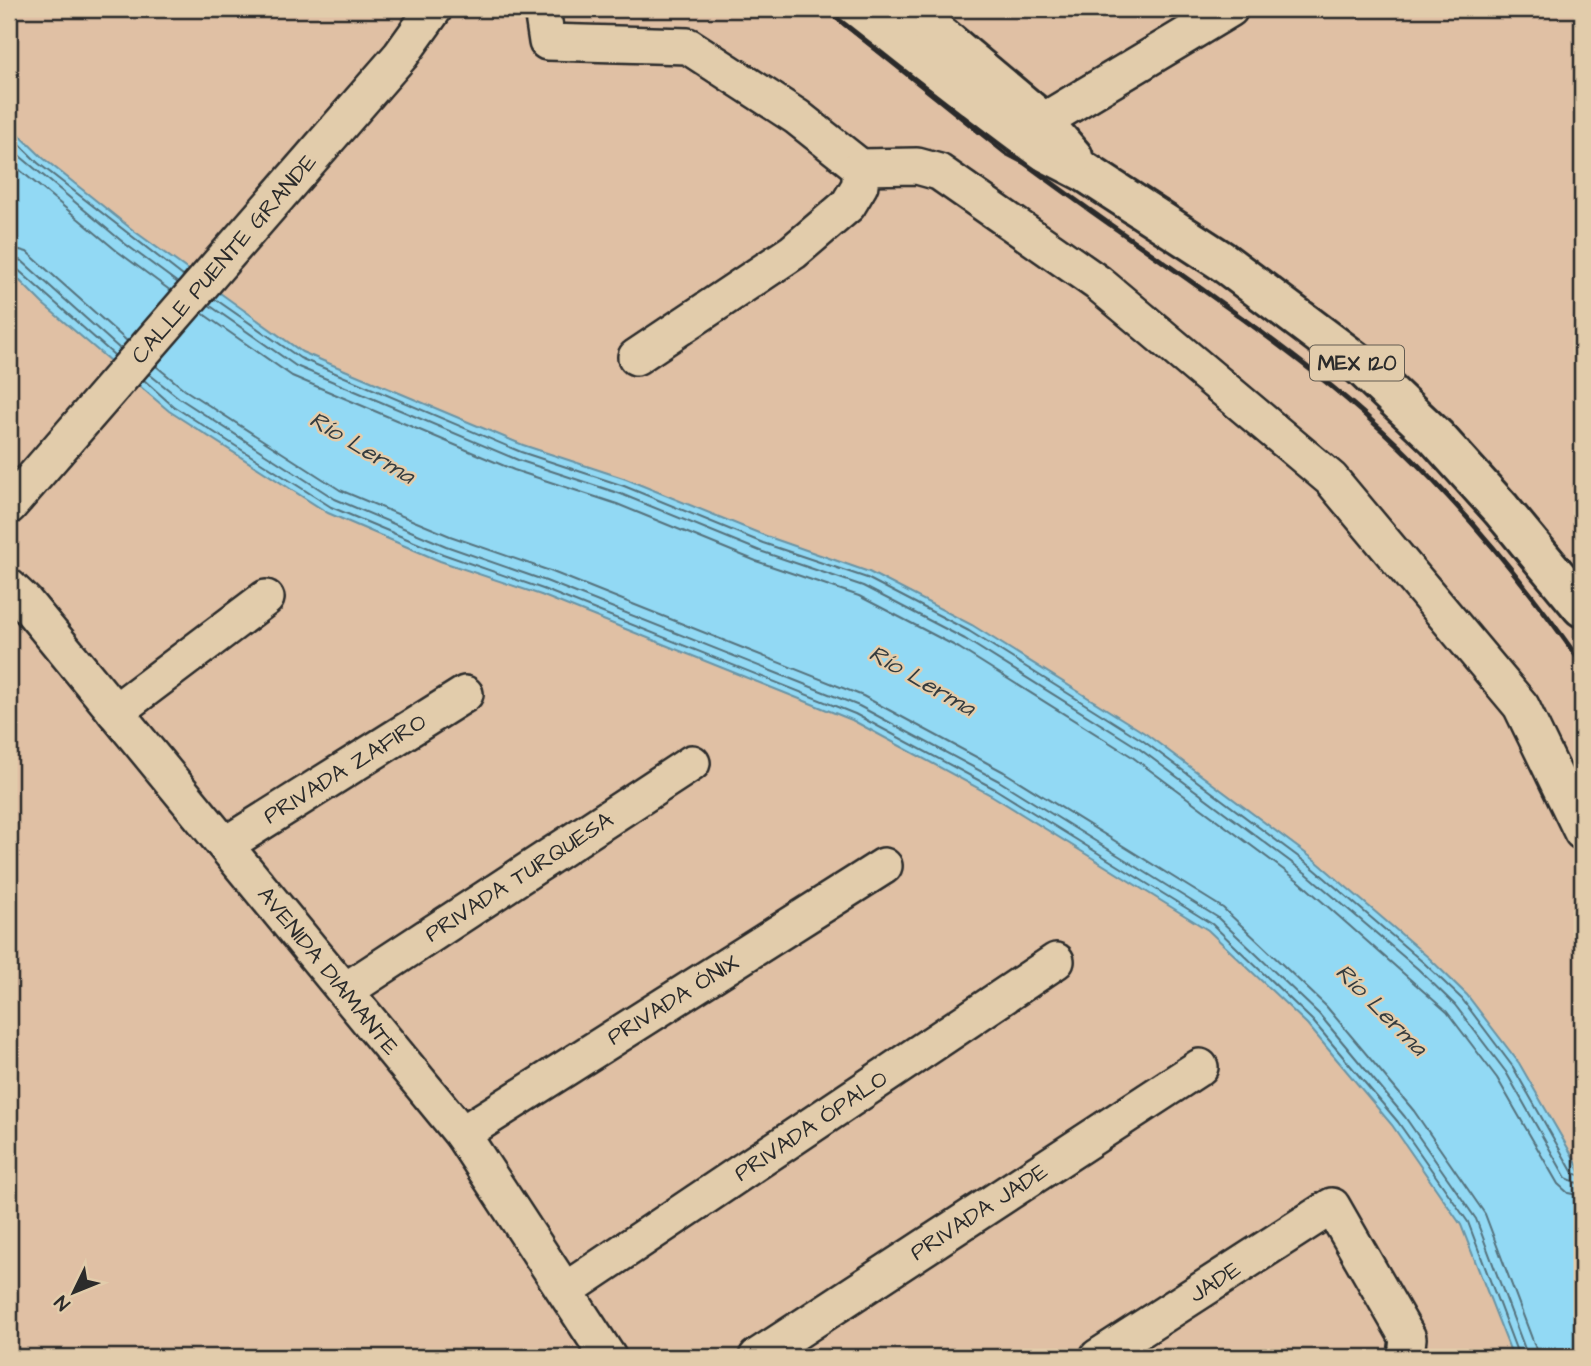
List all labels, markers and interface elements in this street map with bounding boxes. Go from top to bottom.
street label: CALLE PUENTE GRANDE [124,147,324,371]
road number: MEX 120 [1310,346,1404,380]
water label: Río Lerma [303,403,423,494]
water label: Río Lerma [863,637,983,726]
street label: PRIVADA ZAFIRO [257,706,433,832]
street label: PRIVADA TURQUESA [419,804,620,950]
street label: AVENIDA DIAMANTE [250,880,406,1062]
street label: PRIVADA ÓNIX [601,947,745,1053]
water label: Río Lerma [1327,956,1436,1065]
street label: PRIVADA ÓPALO [728,1063,894,1189]
street label: PRIVADA JADE [904,1155,1054,1268]
street label: JADE [1183,1253,1247,1311]
north arrow [38,1258,108,1328]
text: N [49,1289,77,1316]

